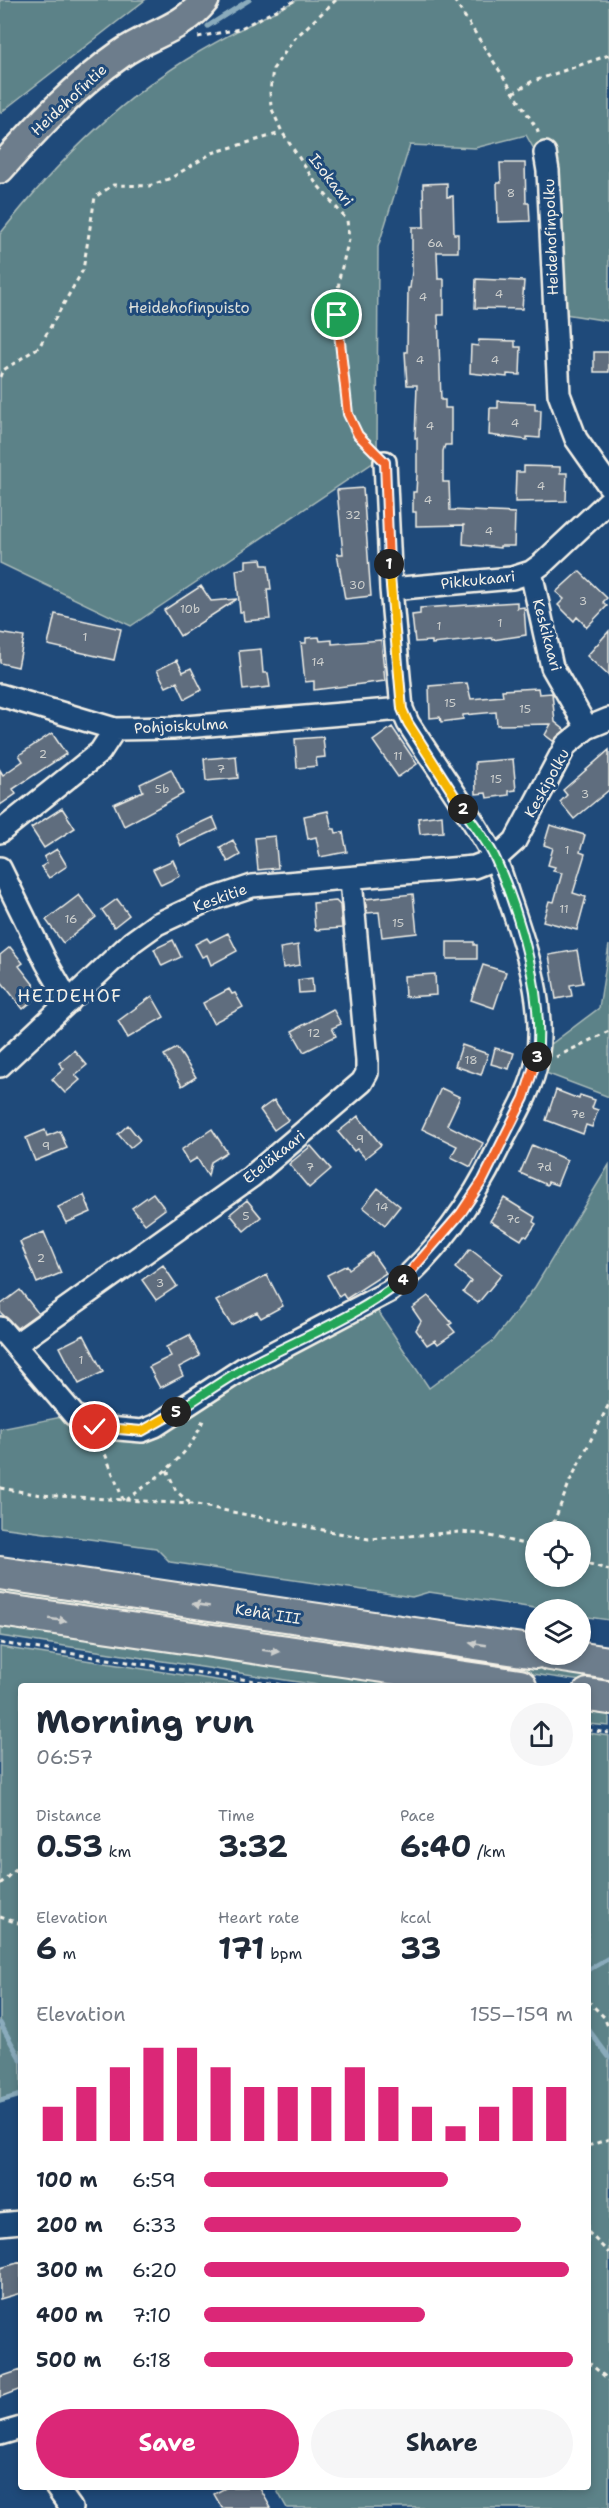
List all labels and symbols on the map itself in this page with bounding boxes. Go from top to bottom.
street label: Heidehofintie [27,60,111,140]
street label: Isokaari [304,150,358,210]
street label: Heidehofinpolku [539,178,563,296]
house number: 8 [507,185,515,201]
house number: 6a [427,235,443,251]
house number: 4 [495,286,503,302]
pin [311,289,362,340]
house number: 4 [419,289,427,305]
park label: Heidehofinpuisto [128,298,250,318]
house number: 4 [416,352,424,368]
house number: 4 [491,352,499,368]
house number: 4 [511,415,519,431]
house number: 4 [426,418,434,434]
house number: 4 [537,478,545,494]
house number: 4 [424,492,432,508]
house number: 32 [345,507,361,523]
house number: 4 [485,523,493,539]
pin: 1 [374,549,404,579]
street label: Pikkukaari [440,566,516,594]
house number: 30 [349,577,365,593]
house number: 3 [579,593,587,609]
street label: Keskikaari [528,597,566,673]
house number: 10b [180,601,200,617]
house number: 1 [497,615,503,631]
house number: 1 [436,618,442,634]
house number: 1 [82,629,88,645]
house number: 14 [312,654,324,670]
house number: 15 [444,695,456,711]
house number: 15 [519,701,531,717]
street label: Pohjoiskulma [134,714,229,738]
street label: Keskipolku [520,745,574,821]
house number: 2 [39,746,47,762]
house number: 11 [393,748,403,764]
house number: 7 [217,761,225,777]
house number: 15 [490,771,502,787]
house number: 5b [155,781,169,797]
house number: 3 [581,786,589,802]
pin: 2 [448,794,478,824]
house number: 1 [564,842,570,858]
street label: Keskitie [190,879,250,917]
house number: 11 [559,901,569,917]
house number: 16 [64,911,78,927]
house number: 15 [392,915,404,931]
district label: HEIDEHOF [17,984,123,1008]
house number: 12 [308,1025,320,1041]
pin: 3 [522,1042,552,1072]
house number: 18 [464,1052,478,1068]
house number: 7e [571,1106,586,1122]
street label: Eteläkaari [239,1126,309,1188]
house number: 9 [356,1131,364,1147]
house number: 9 [42,1138,50,1154]
house number: 7 [306,1159,314,1175]
house number: 7d [536,1159,552,1175]
house number: 14 [376,1199,388,1215]
house number: 5 [242,1208,250,1224]
house number: 7c [506,1211,520,1227]
house number: 2 [37,1250,45,1266]
pin: 4 [388,1265,418,1295]
house number: 3 [156,1275,164,1291]
house number: 1 [78,1352,84,1368]
pin: 5 [161,1397,191,1427]
pin [69,1401,120,1452]
street label: Kehä III [234,1599,302,1629]
one-way arrow [192,1600,211,1609]
one-way arrow [48,1615,67,1624]
one-way arrow [468,1640,487,1649]
one-way arrow [262,1647,281,1656]

